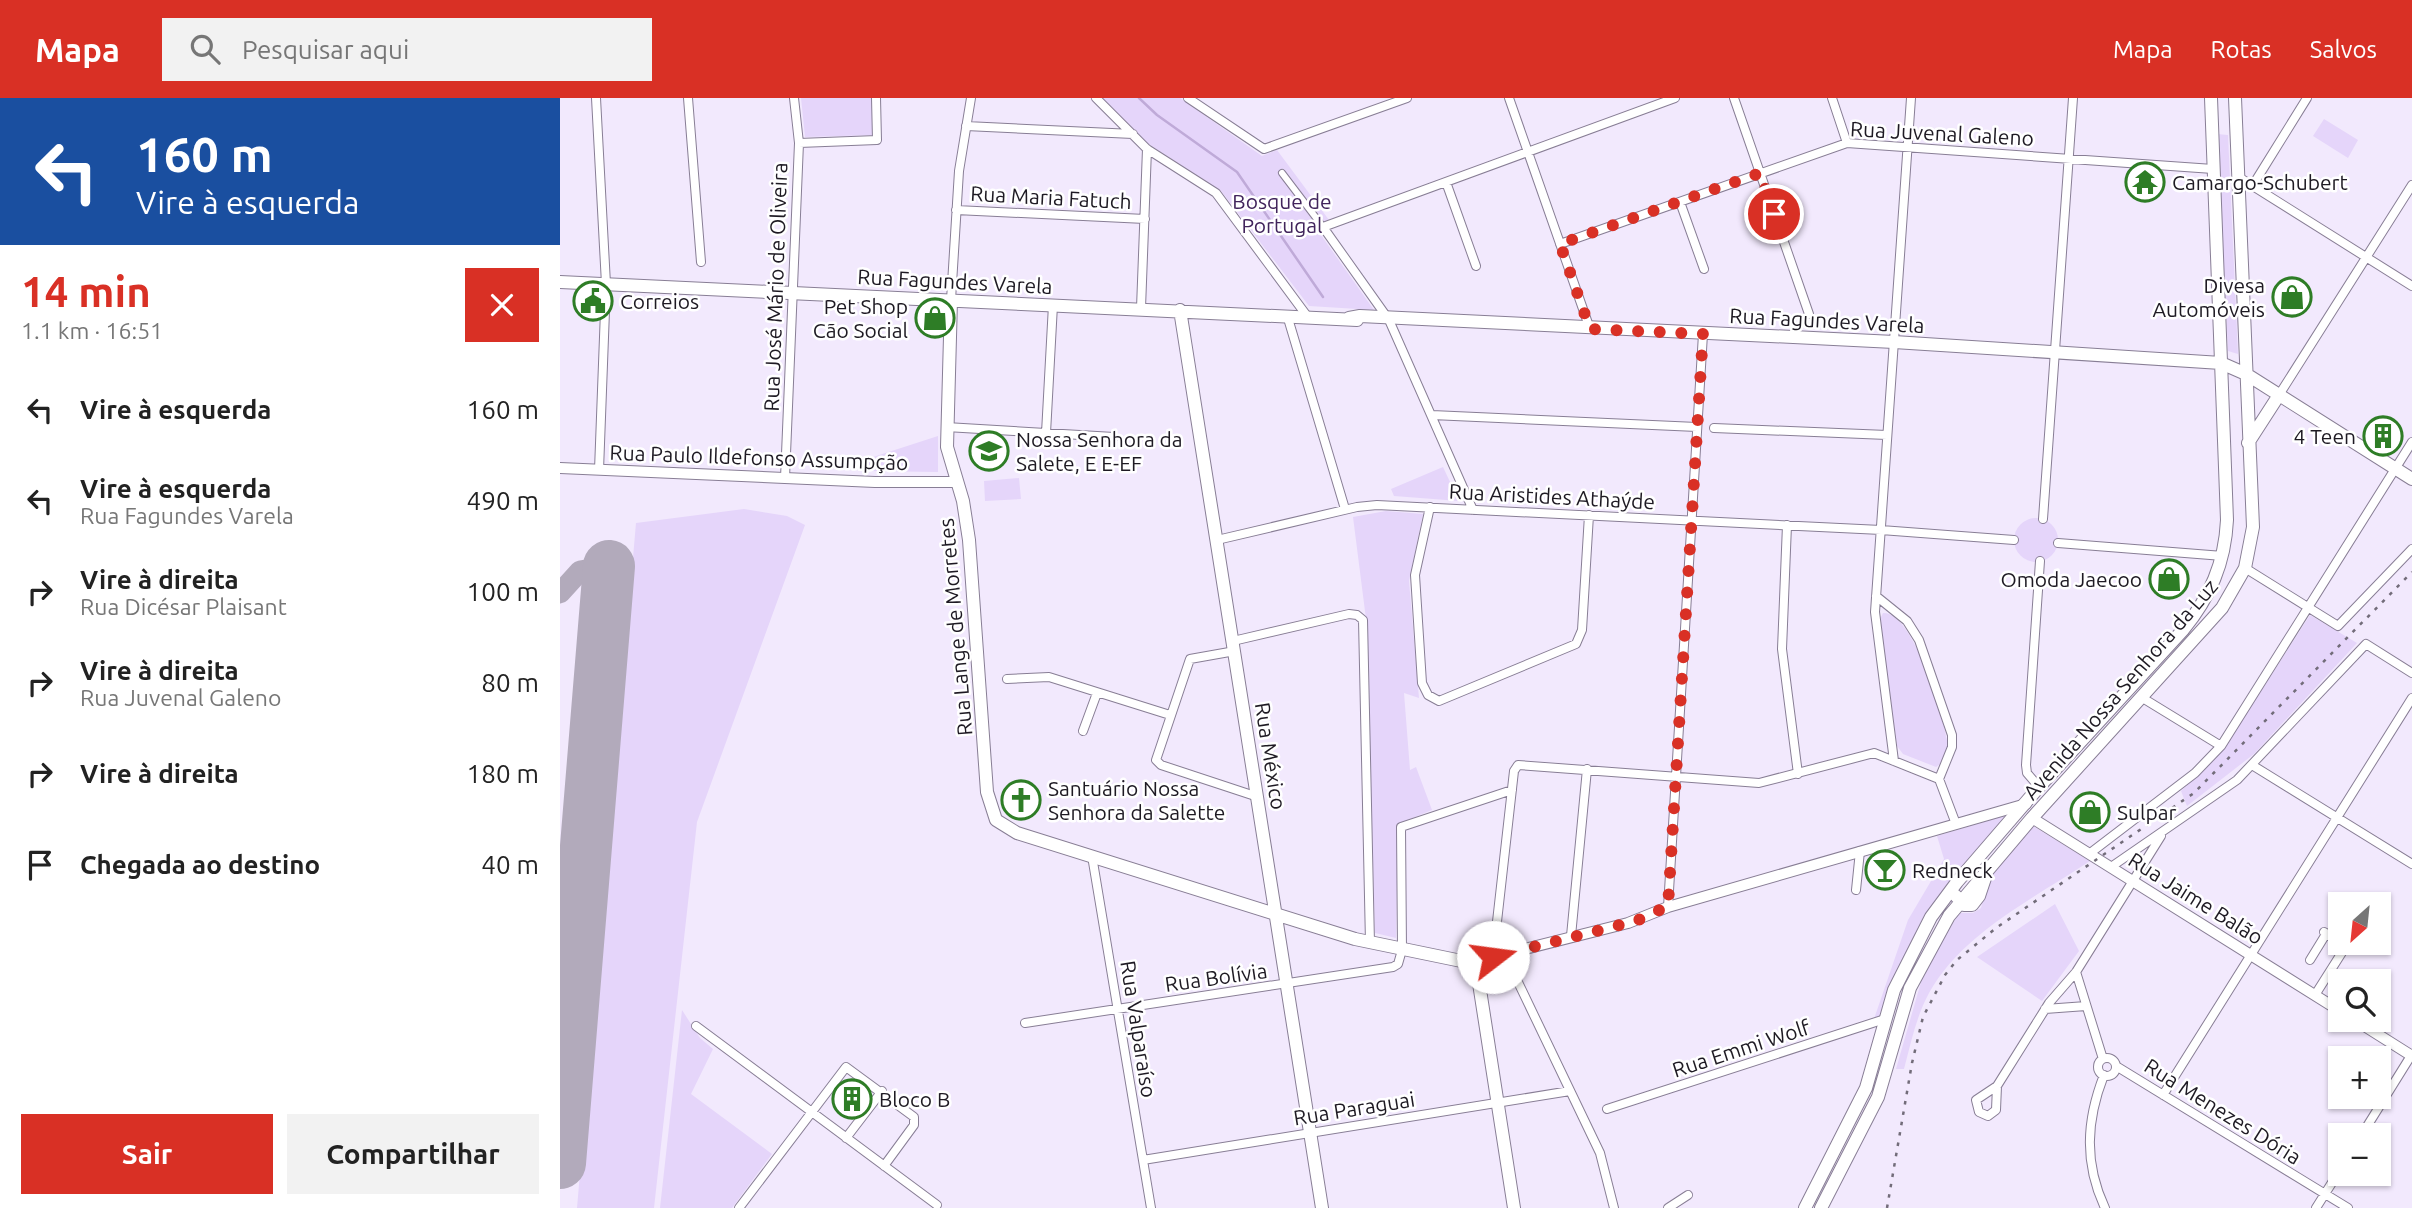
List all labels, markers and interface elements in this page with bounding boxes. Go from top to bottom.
search box [162,18,652,81]
icon: search [186,30,224,68]
text: Mapa [35,31,120,68]
text: Pesquisar aqui [242,35,409,64]
text: Mapa [2113,36,2173,63]
text: Rotas [2211,36,2272,63]
text: Salvos [2310,36,2377,63]
street label: Rua Juvenal Galeno [1850,116,2034,150]
icon: left [21,126,112,217]
text: 160 m [136,126,273,181]
temple icon: Camargo-Schubert [2124,161,2166,203]
street label: Rua José Mário de Oliveira [759,162,791,412]
place label: Camargo-Schubert [2172,170,2348,194]
street label: Rua Maria Fatuch [970,181,1132,213]
text: Vire à esquerda [136,184,359,220]
pin [1744,184,1804,244]
park label: Bosque de Portugal [1232,189,1332,237]
icon: arrive [1755,195,1793,233]
street label: Rua Fagundes Varela [857,264,1053,298]
text: 14 min [21,268,151,315]
button: close [465,268,539,342]
place label: Divesa Automóveis [2152,273,2265,321]
shop icon: Divesa Automóveis [2271,276,2313,318]
public building icon: Correios [572,280,614,322]
place label: Correios [620,289,699,313]
place label: Pet Shop Cão Social [813,294,908,342]
shop icon: Pet Shop Cão Social [914,297,956,339]
street label: Rua Fagundes Varela [1729,303,1925,337]
text: 1.1 km · 16:51 [21,318,163,343]
icon: left [21,391,59,429]
text: Vire à esquerda [80,395,271,424]
text: 160 m [467,395,539,424]
building icon: 4 Teen [2362,415,2404,457]
place label: 4 Teen [2294,424,2356,448]
place label: Nossa Senhora da Salete, E E-EF [1016,427,1183,475]
school or university icon: Nossa Senhora da Salete, E E-EF [968,430,1010,472]
street label: Rua Paulo Ildefonso Assumpção [609,440,909,474]
text: Vire à esquerda [80,474,271,503]
street label: Rua Aristides Athaýde [1448,479,1656,513]
icon: left [21,482,59,520]
text: 490 m [467,486,539,515]
text: Rua Fagundes Varela [80,503,294,528]
street label: Rua Lange de Morretes [934,517,976,737]
shop icon: Omoda Jaecoo [2148,558,2190,600]
text: Vire à direita [80,565,239,594]
place label: Omoda Jaecoo [2000,567,2142,591]
icon: right [21,573,59,611]
street label: Avenida Nossa Senhora da Luz [2018,574,2222,804]
text: 100 m [467,577,539,606]
text: Rua Dicésar Plaisant [80,594,287,619]
text: Vire à direita [80,656,239,685]
icon: right [21,664,59,702]
text: 80 m [481,668,539,697]
text: Rua Juvenal Galeno [80,685,281,710]
street label: Rua México [1251,701,1291,811]
icon: right [21,755,59,793]
text: Vire à direita [80,759,239,788]
text: 180 m [467,759,539,788]
place label: Santuário Nossa Senhora da Salette [1048,776,1225,824]
church icon: Santuário Nossa Senhora da Salette [1000,779,1042,821]
shop icon: Sulpar [2069,791,2111,833]
place label: Sulpar [2117,800,2177,824]
icon: arrive [21,846,59,884]
street label: Rua Jaime Balão [2124,847,2268,949]
bar icon: Redneck [1864,849,1906,891]
text: Chegada ao destino [80,850,320,879]
text: 40 m [481,850,539,879]
place label: Redneck [1912,858,1993,882]
north arrow [2328,892,2390,956]
map controls [2328,892,2391,1186]
position arrow [1456,920,1530,994]
street label: Rua Bolívia [1163,958,1269,996]
street label: Rua Valparaíso [1116,959,1162,1099]
button: search [2328,969,2391,1032]
street label: Rua Emmi Wolf [1669,1014,1814,1082]
button: + [2328,1046,2391,1109]
street label: Rua Menezes Dória [2140,1053,2306,1169]
building icon: Bloco B [831,1078,873,1120]
place label: Bloco B [879,1087,950,1111]
street label: Rua Paraguai [1292,1087,1416,1129]
button: Sair [21,1114,273,1194]
button: Compartilhar [287,1114,539,1194]
button: − [2328,1123,2391,1186]

